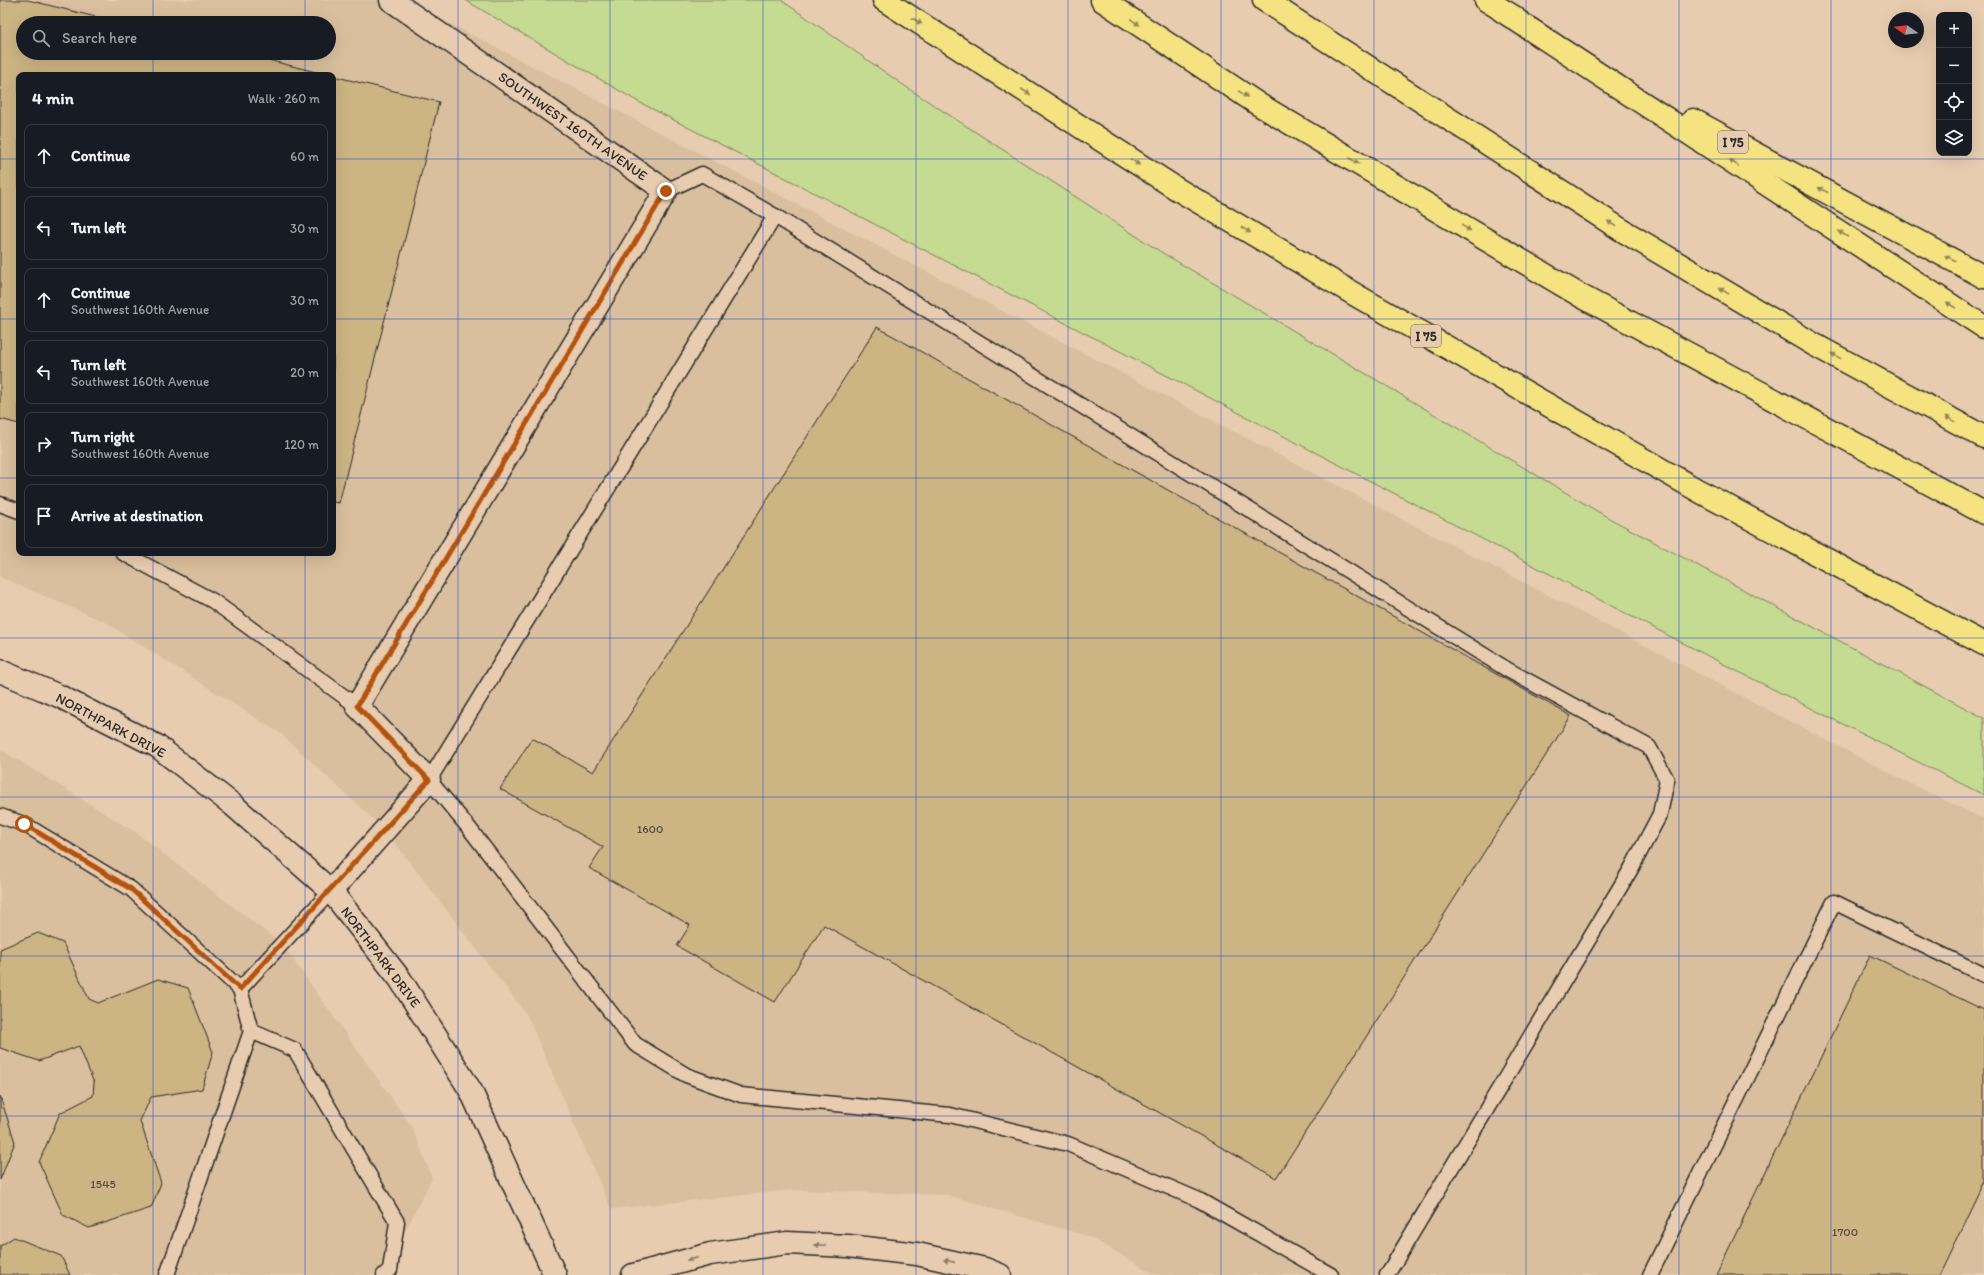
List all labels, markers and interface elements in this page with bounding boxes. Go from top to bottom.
north arrow [1888,12,1924,48]
map controls [1936,12,1972,156]
button: + [1936,12,1972,48]
search box [16,16,336,60]
one-way arrow [912,17,922,25]
one-way arrow [1130,18,1140,26]
icon: search [30,27,52,49]
text: Search here [62,29,137,47]
button: − [1936,48,1972,84]
street label: SOUTHWEST 160TH AVENUE [495,68,651,185]
button: locate [1936,84,1972,120]
text: 4 min [32,88,74,108]
one-way arrow [1021,88,1031,96]
one-way arrow [1238,90,1248,98]
text: Walk · 260 m [248,91,320,106]
button: layers [1936,120,1972,156]
road number: I 75 [1718,131,1748,153]
icon: ahead [33,145,55,167]
text: Continue [71,147,130,165]
text: 60 m [290,149,319,164]
one-way arrow [1349,157,1359,165]
one-way arrow [1130,158,1141,166]
one-way arrow [1729,159,1739,167]
route end [657,182,675,200]
one-way arrow [1817,187,1829,194]
icon: left [33,217,55,239]
text: Turn left [71,219,126,237]
one-way arrow [1607,220,1617,228]
text: 30 m [290,221,319,236]
one-way arrow [1460,224,1472,231]
one-way arrow [1240,227,1252,234]
one-way arrow [1838,230,1848,238]
one-way arrow [1944,255,1955,262]
text: Continue [71,284,130,302]
one-way arrow [1718,287,1729,294]
icon: ahead [33,289,55,311]
text: 30 m [290,293,319,308]
text: Southwest 160th Avenue [71,302,209,317]
one-way arrow [1946,302,1957,309]
road number: I 75 [1411,325,1441,347]
one-way arrow [1830,353,1842,360]
text: Turn left [71,356,126,374]
icon: left [33,361,55,383]
text: 20 m [290,365,319,380]
text: Southwest 160th Avenue [71,374,209,389]
one-way arrow [1944,415,1956,422]
text: Turn right [71,428,135,446]
icon: right [33,433,55,455]
text: 120 m [284,437,319,452]
text: Southwest 160th Avenue [71,446,209,461]
icon: arrive [33,505,55,527]
text: Arrive at destination [71,507,203,525]
street label: NORTHPARK DRIVE [53,689,169,762]
route start [15,815,33,833]
house number: 1600 [637,822,663,836]
street label: NORTHPARK DRIVE [337,903,424,1011]
house number: 1545 [90,1177,116,1191]
house number: 1700 [1832,1225,1858,1239]
one-way arrow [814,1241,826,1248]
one-way arrow [686,1256,698,1262]
one-way arrow [943,1258,955,1264]

